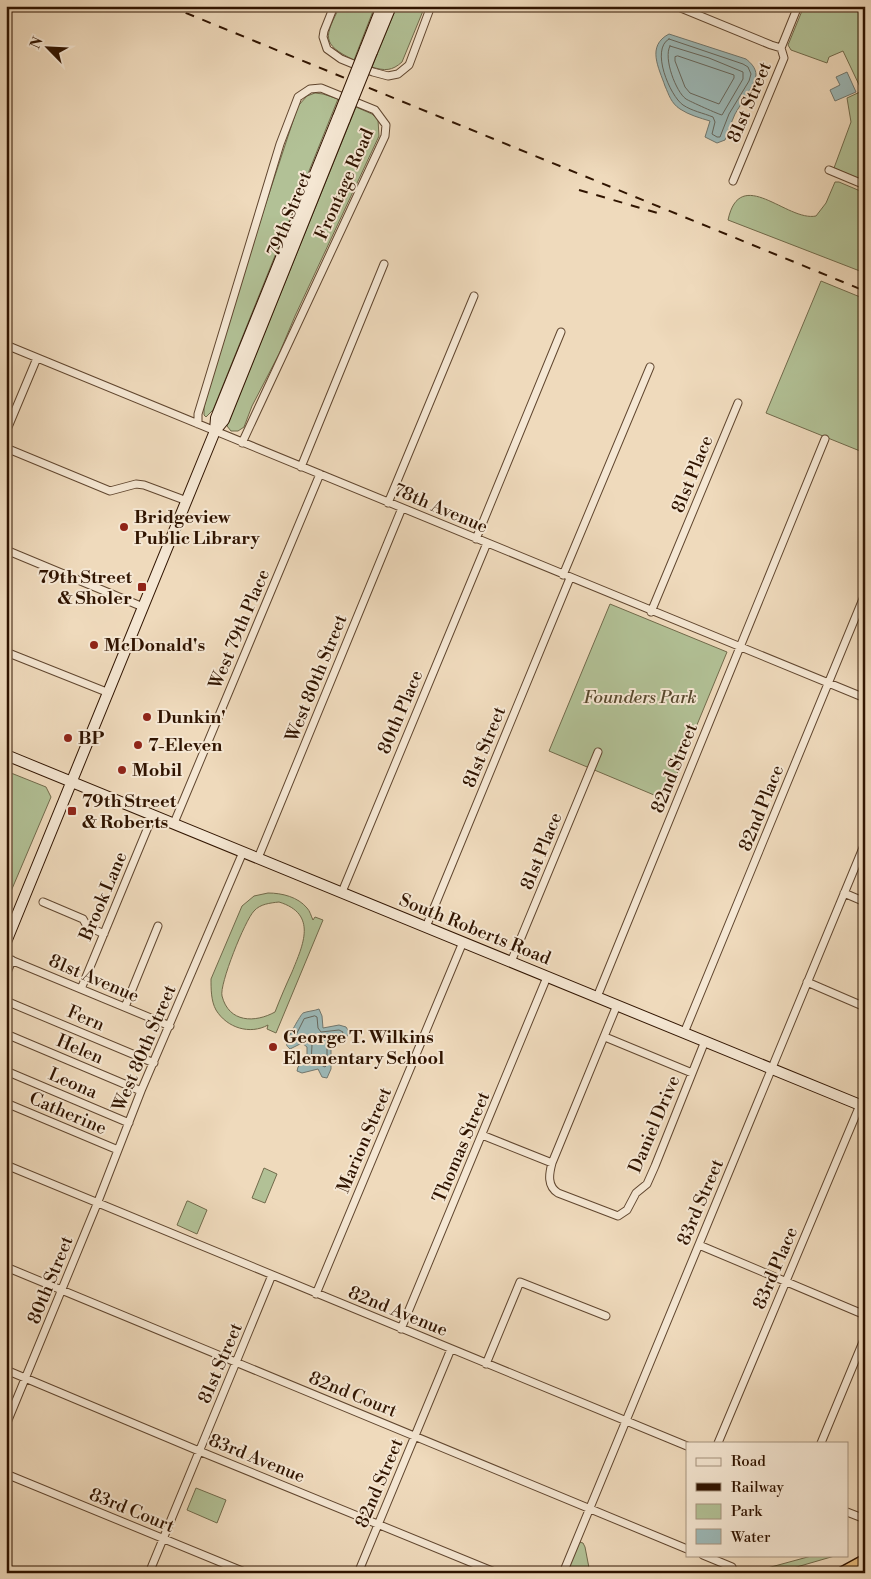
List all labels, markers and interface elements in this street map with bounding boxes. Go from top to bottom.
north arrow [22,22,72,72]
text: N [27,34,48,52]
street label: 81st Street [722,58,777,146]
street label: Frontage Road [310,124,380,243]
street label: 79th Street [262,168,317,260]
street label: 81st Place [667,432,718,516]
street label: 78th Avenue [390,478,491,539]
place label: Bridgeview Public Library [134,506,261,550]
marker: Bridgeview Public Library [118,521,130,533]
place label: 79th Street & Sholer [38,566,133,610]
street label: West 79th Place [203,566,275,694]
marker: 79th Street & Sholer [136,581,148,593]
street label: West 80th Street [280,611,353,746]
place label: McDonald's [104,634,205,657]
marker: McDonald's [88,639,100,651]
street label: 80th Place [373,667,428,758]
park label: Founders Park [583,686,697,709]
street label: 81st Street [458,703,511,791]
place label: Dunkin' [157,706,226,729]
marker: Dunkin' [141,711,153,723]
street label: 82nd Street [646,719,703,816]
place label: BP [78,727,105,750]
marker: BP [62,732,74,744]
place label: 7-Eleven [148,734,222,757]
marker: 7-Eleven [132,739,144,751]
place label: Mobil [132,759,182,782]
street label: 82nd Place [734,762,789,855]
marker: Mobil [116,764,128,776]
place label: 79th Street & Roberts [82,790,177,834]
marker: 79th Street & Roberts [66,805,78,817]
street label: 81st Place [516,809,567,893]
street label: Brook Lane [74,848,132,945]
street label: South Roberts Road [396,889,555,971]
street label: 81st Avenue [45,949,142,1008]
street label: West 80th Street [107,981,182,1116]
street label: Fern [64,1000,108,1037]
place label: George T. Wilkins Elementary School [283,1026,444,1070]
street label: Helen [53,1029,107,1070]
marker: George T. Wilkins Elementary School [267,1041,279,1053]
street label: Leona [45,1063,102,1104]
street label: Daniel Drive [624,1072,685,1176]
street label: Marion Street [332,1083,397,1196]
street label: Catherine [26,1087,110,1140]
street label: Thomas Street [428,1088,495,1206]
street label: 83rd Street [672,1155,729,1249]
street label: 83rd Place [748,1223,803,1313]
street label: 80th Street [22,1232,79,1328]
street label: 82nd Avenue [345,1281,451,1342]
street label: 81st Street [193,1319,248,1407]
street label: 82nd Court [305,1366,401,1423]
street label: 83rd Avenue [205,1429,308,1488]
street label: 82nd Street [350,1434,409,1531]
legend [686,1442,848,1556]
text: Road [731,1452,766,1471]
text: Railway [731,1478,785,1497]
street label: 83rd Court [86,1483,178,1538]
text: Park [731,1502,763,1521]
text: Water [730,1528,771,1547]

